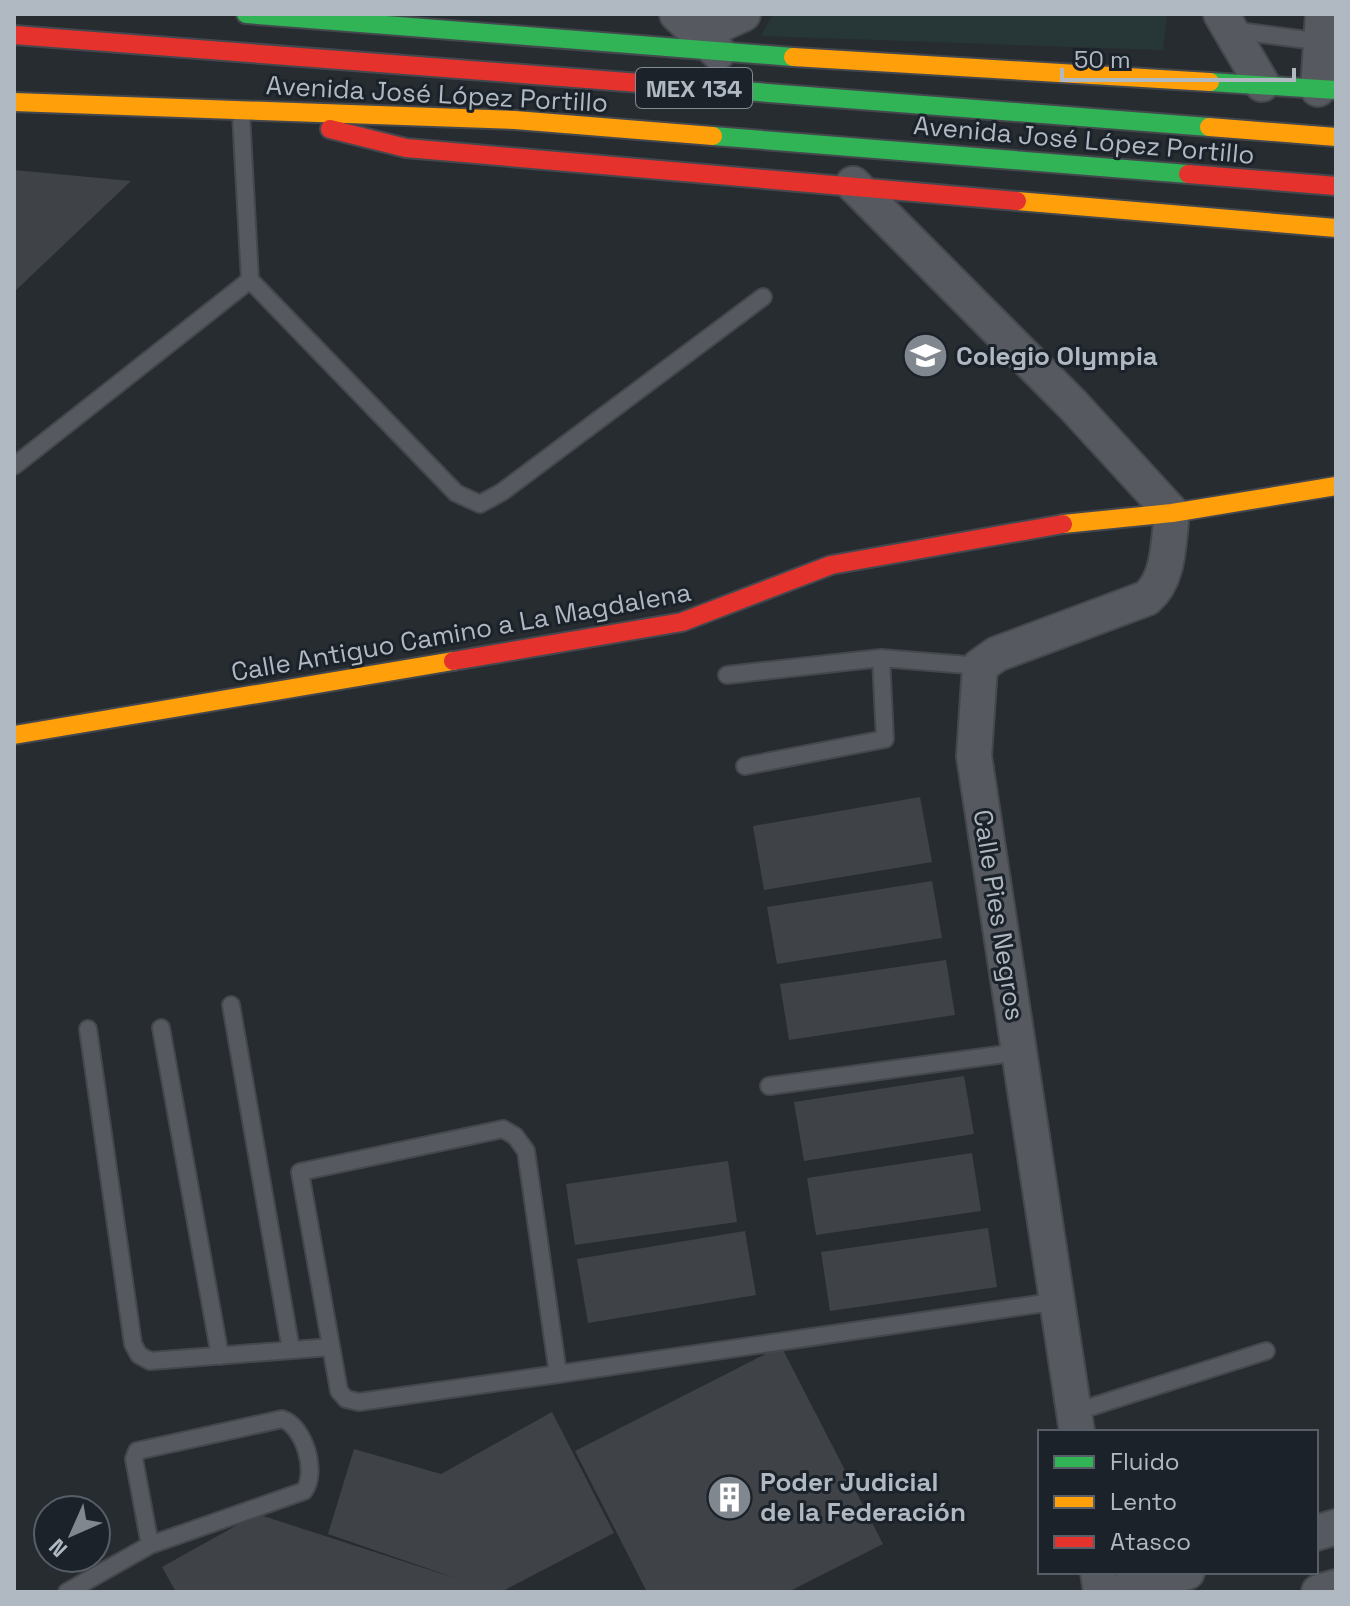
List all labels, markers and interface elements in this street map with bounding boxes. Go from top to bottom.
scale bar [1062,32,1294,82]
text: 50 m [1074,44,1131,75]
street label: Avenida José López Portillo [265,68,609,120]
road number: MEX 134 [636,68,752,108]
street label: Avenida José López Portillo [912,108,1256,172]
school or university icon: Colegio Olympia [901,332,949,380]
place label: Colegio Olympia [956,339,1158,373]
street label: Calle Antiguo Camino a La Magdalena [228,575,694,689]
street label: Calle Pies Negros [966,807,1032,1023]
legend [1038,1430,1318,1574]
text: Fluido [1110,1446,1180,1477]
place label: Poder Judicial de la Federación [760,1465,966,1529]
building icon: Poder Judicial de la Federación [705,1473,753,1521]
text: Lento [1110,1486,1177,1517]
north arrow [32,1494,112,1574]
text: Atasco [1110,1526,1191,1557]
text: N [43,1533,73,1563]

